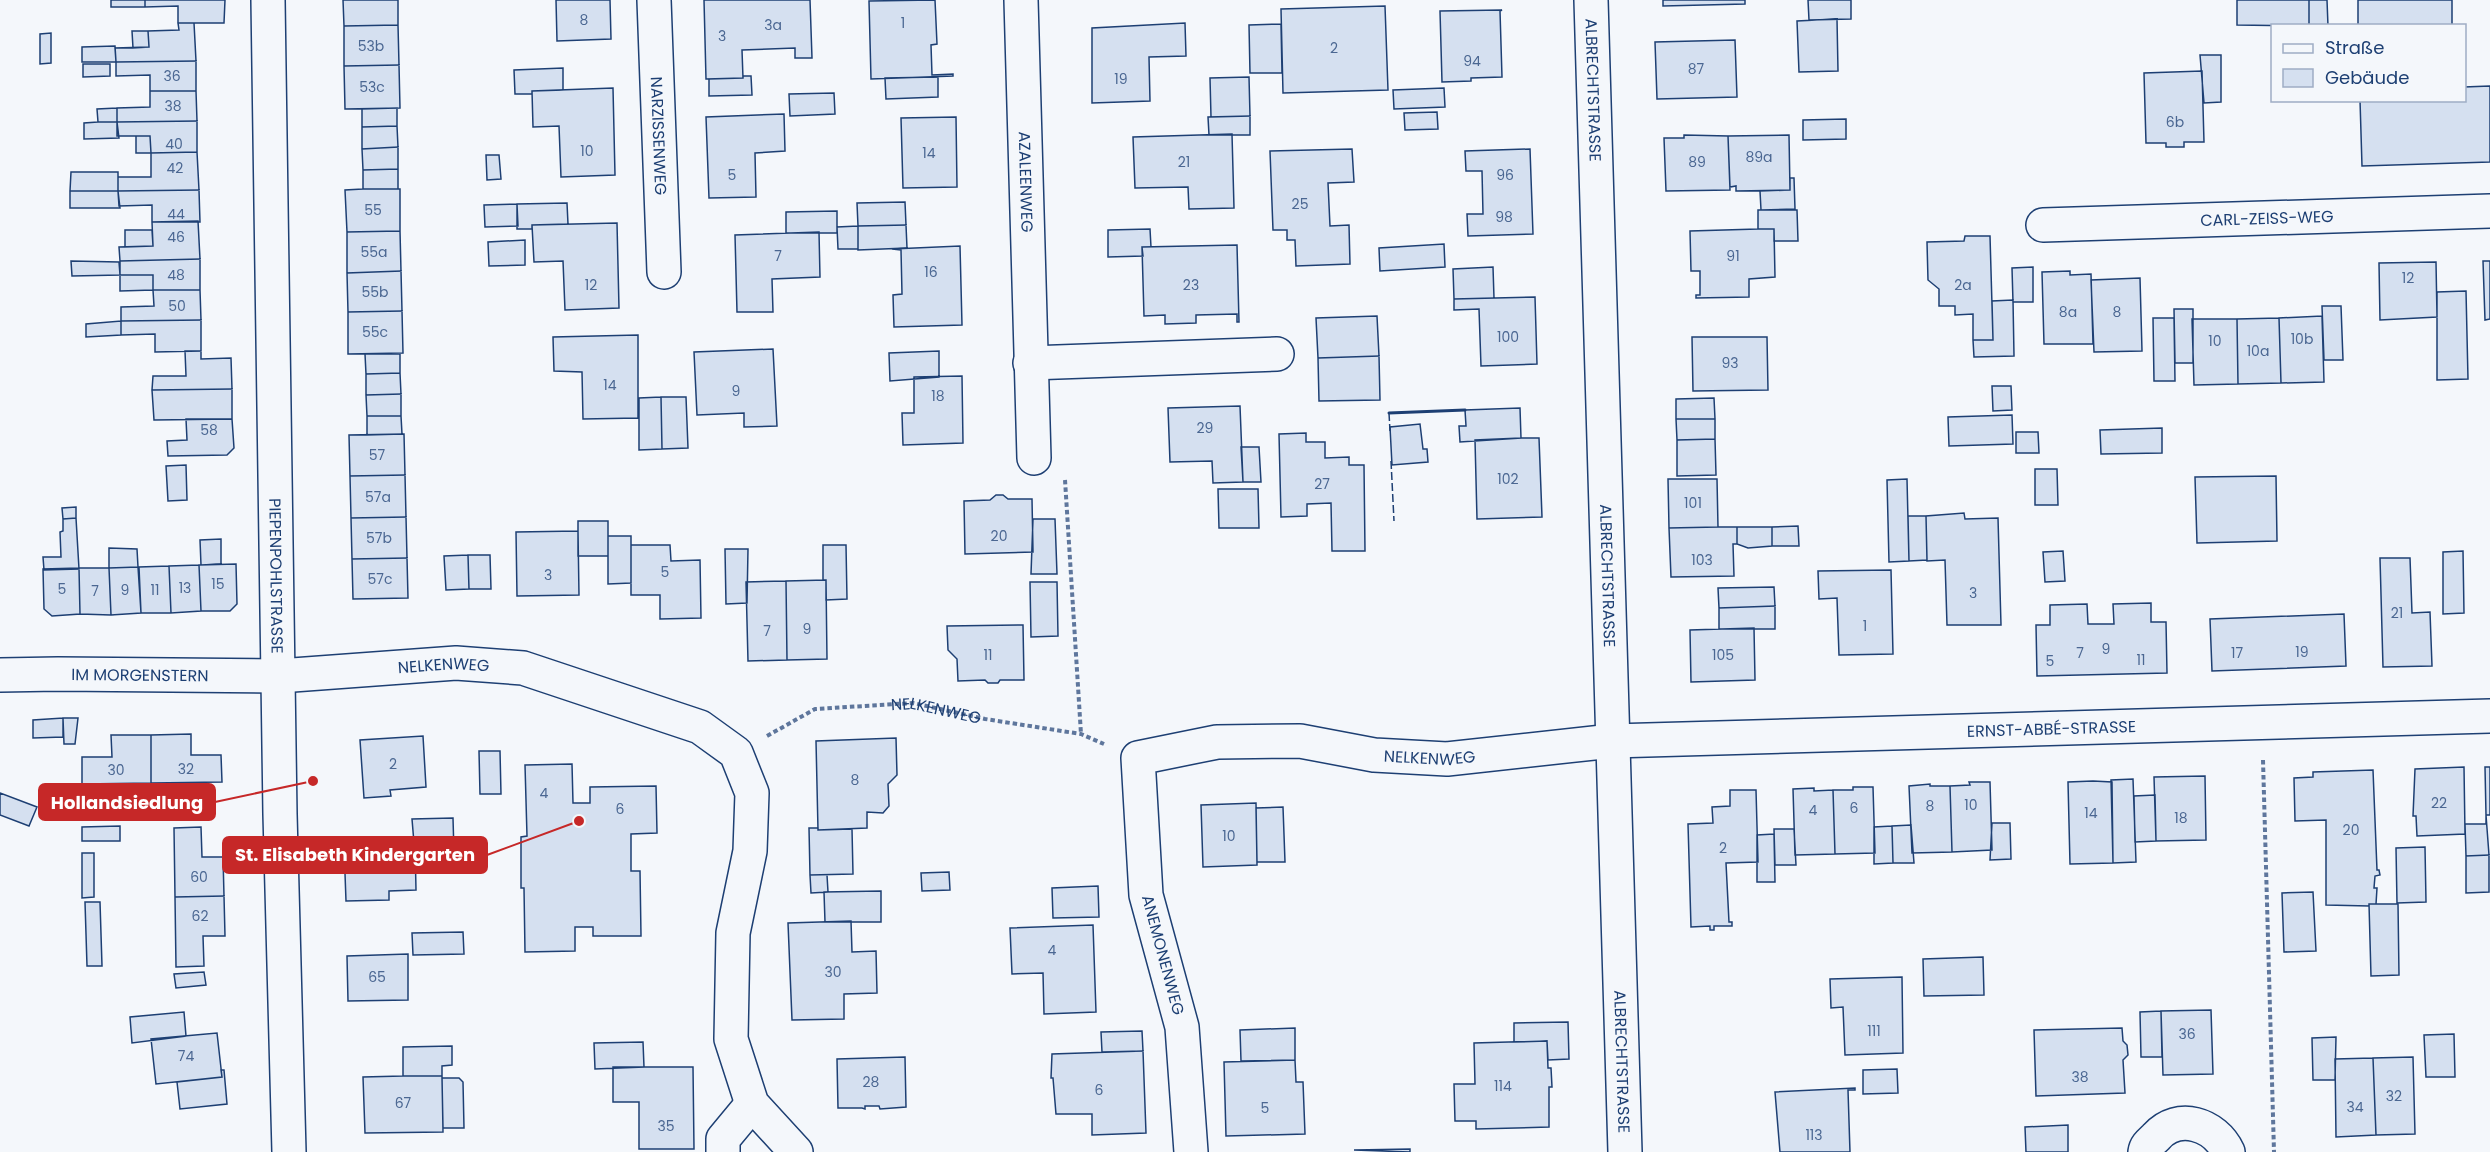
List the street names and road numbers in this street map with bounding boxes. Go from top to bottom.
street label: ALBRECHTSTRASSE [1580,18,1607,162]
street label: NARZISSENWEG [645,76,673,196]
street label: AZALEENWEG [1013,131,1039,233]
street label: CARL-ZEISS-WEG [2200,204,2334,232]
street label: PIEPENPOHLSTRASSE [264,498,289,654]
street label: ALBRECHTSTRASSE [1594,504,1622,648]
street label: NELKENWEG [397,651,490,679]
street label: IM MORGENSTERN [71,663,209,687]
street label: NELKENWEG [890,691,983,729]
street label: ERNST-ABBÉ-STRASSE [1967,715,2136,742]
street label: NELKENWEG [1383,744,1477,771]
street label: ANEMONENWEG [1136,892,1190,1018]
street label: ALBRECHTSTRASSE [1609,990,1636,1133]

